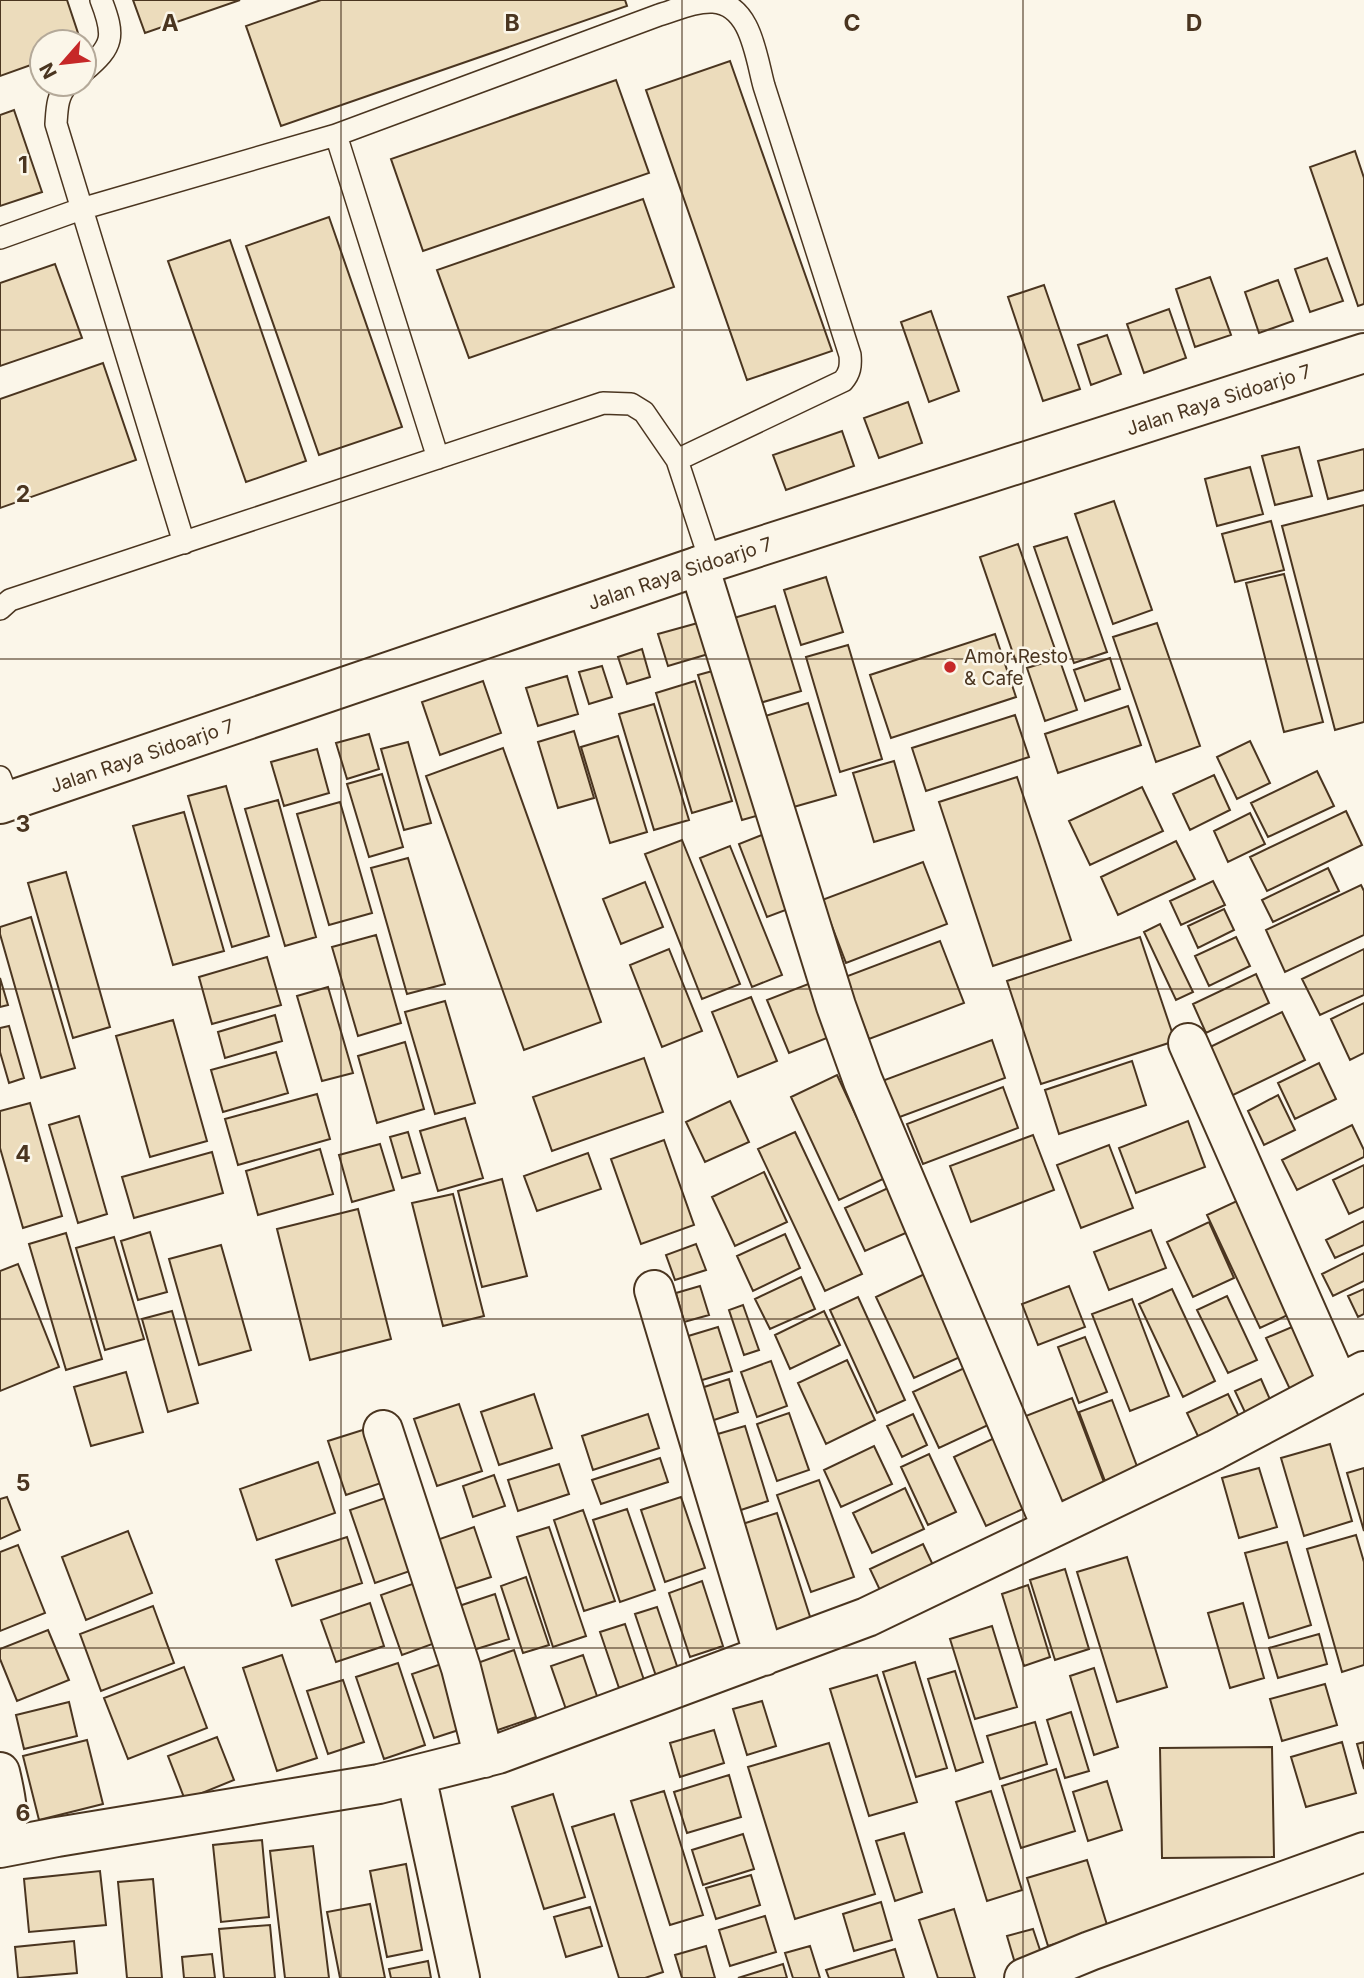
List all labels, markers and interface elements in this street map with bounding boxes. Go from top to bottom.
text: A [161,9,179,37]
text: B [504,9,520,37]
text: C [843,9,861,37]
text: D [1186,9,1202,37]
north arrow [28,28,98,98]
text: N [35,59,62,83]
text: 1 [18,151,28,179]
street label: Jalan Raya Sidoarjo 7 [1123,359,1314,440]
text: 2 [16,480,30,508]
street label: Jalan Raya Sidoarjo 7 [585,532,775,615]
place label: Amor Resto & Cafe [964,645,1068,690]
marker: Amor Resto & Cafe [942,659,958,675]
street label: Jalan Raya Sidoarjo 7 [47,714,237,798]
text: 3 [16,810,30,838]
text: 4 [15,1140,31,1168]
text: 5 [16,1469,30,1497]
text: 6 [16,1799,30,1827]

